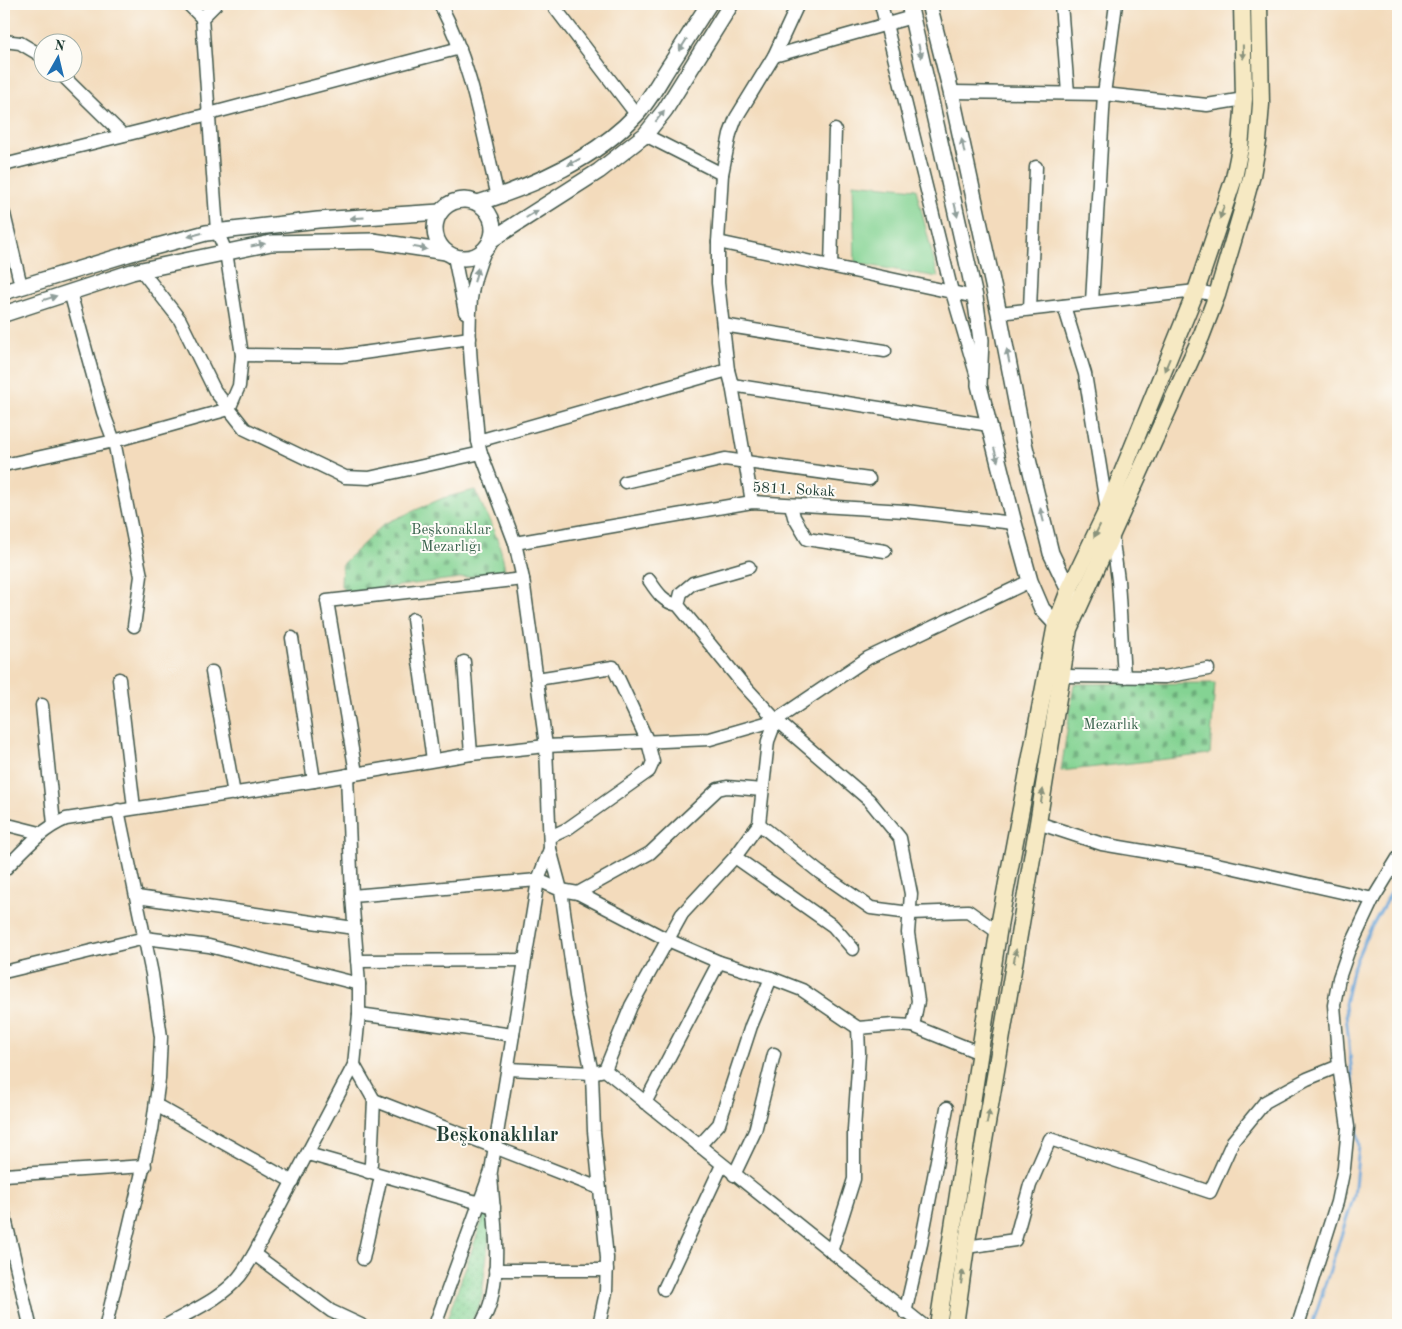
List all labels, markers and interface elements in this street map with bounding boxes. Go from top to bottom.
north arrow [32,32,82,82]
text: N [53,38,66,54]
one-way arrow [678,38,687,52]
one-way arrow [916,44,924,59]
one-way arrow [1239,45,1247,61]
one-way arrow [655,110,666,123]
one-way arrow [959,139,967,154]
one-way arrow [567,158,581,166]
one-way arrow [952,202,960,217]
one-way arrow [1218,205,1226,220]
one-way arrow [526,210,539,219]
one-way arrow [348,214,364,222]
one-way arrow [188,232,203,240]
one-way arrow [251,241,267,249]
one-way arrow [412,244,428,252]
one-way arrow [472,267,480,282]
one-way arrow [43,294,58,302]
one-way arrow [1003,348,1011,364]
one-way arrow [1162,358,1170,372]
one-way arrow [993,447,1001,462]
street label: 5811. Sokak [752,481,836,500]
one-way arrow [1038,508,1046,523]
park label: Beşkonaklar Mezarlığı [411,523,491,555]
one-way arrow [1093,524,1101,538]
park label: Mezarlık [1083,718,1139,733]
one-way arrow [1038,788,1046,804]
one-way arrow [1012,948,1020,964]
one-way arrow [985,1108,993,1124]
district label: Beşkonaklılar [435,1126,559,1146]
one-way arrow [958,1269,966,1285]

